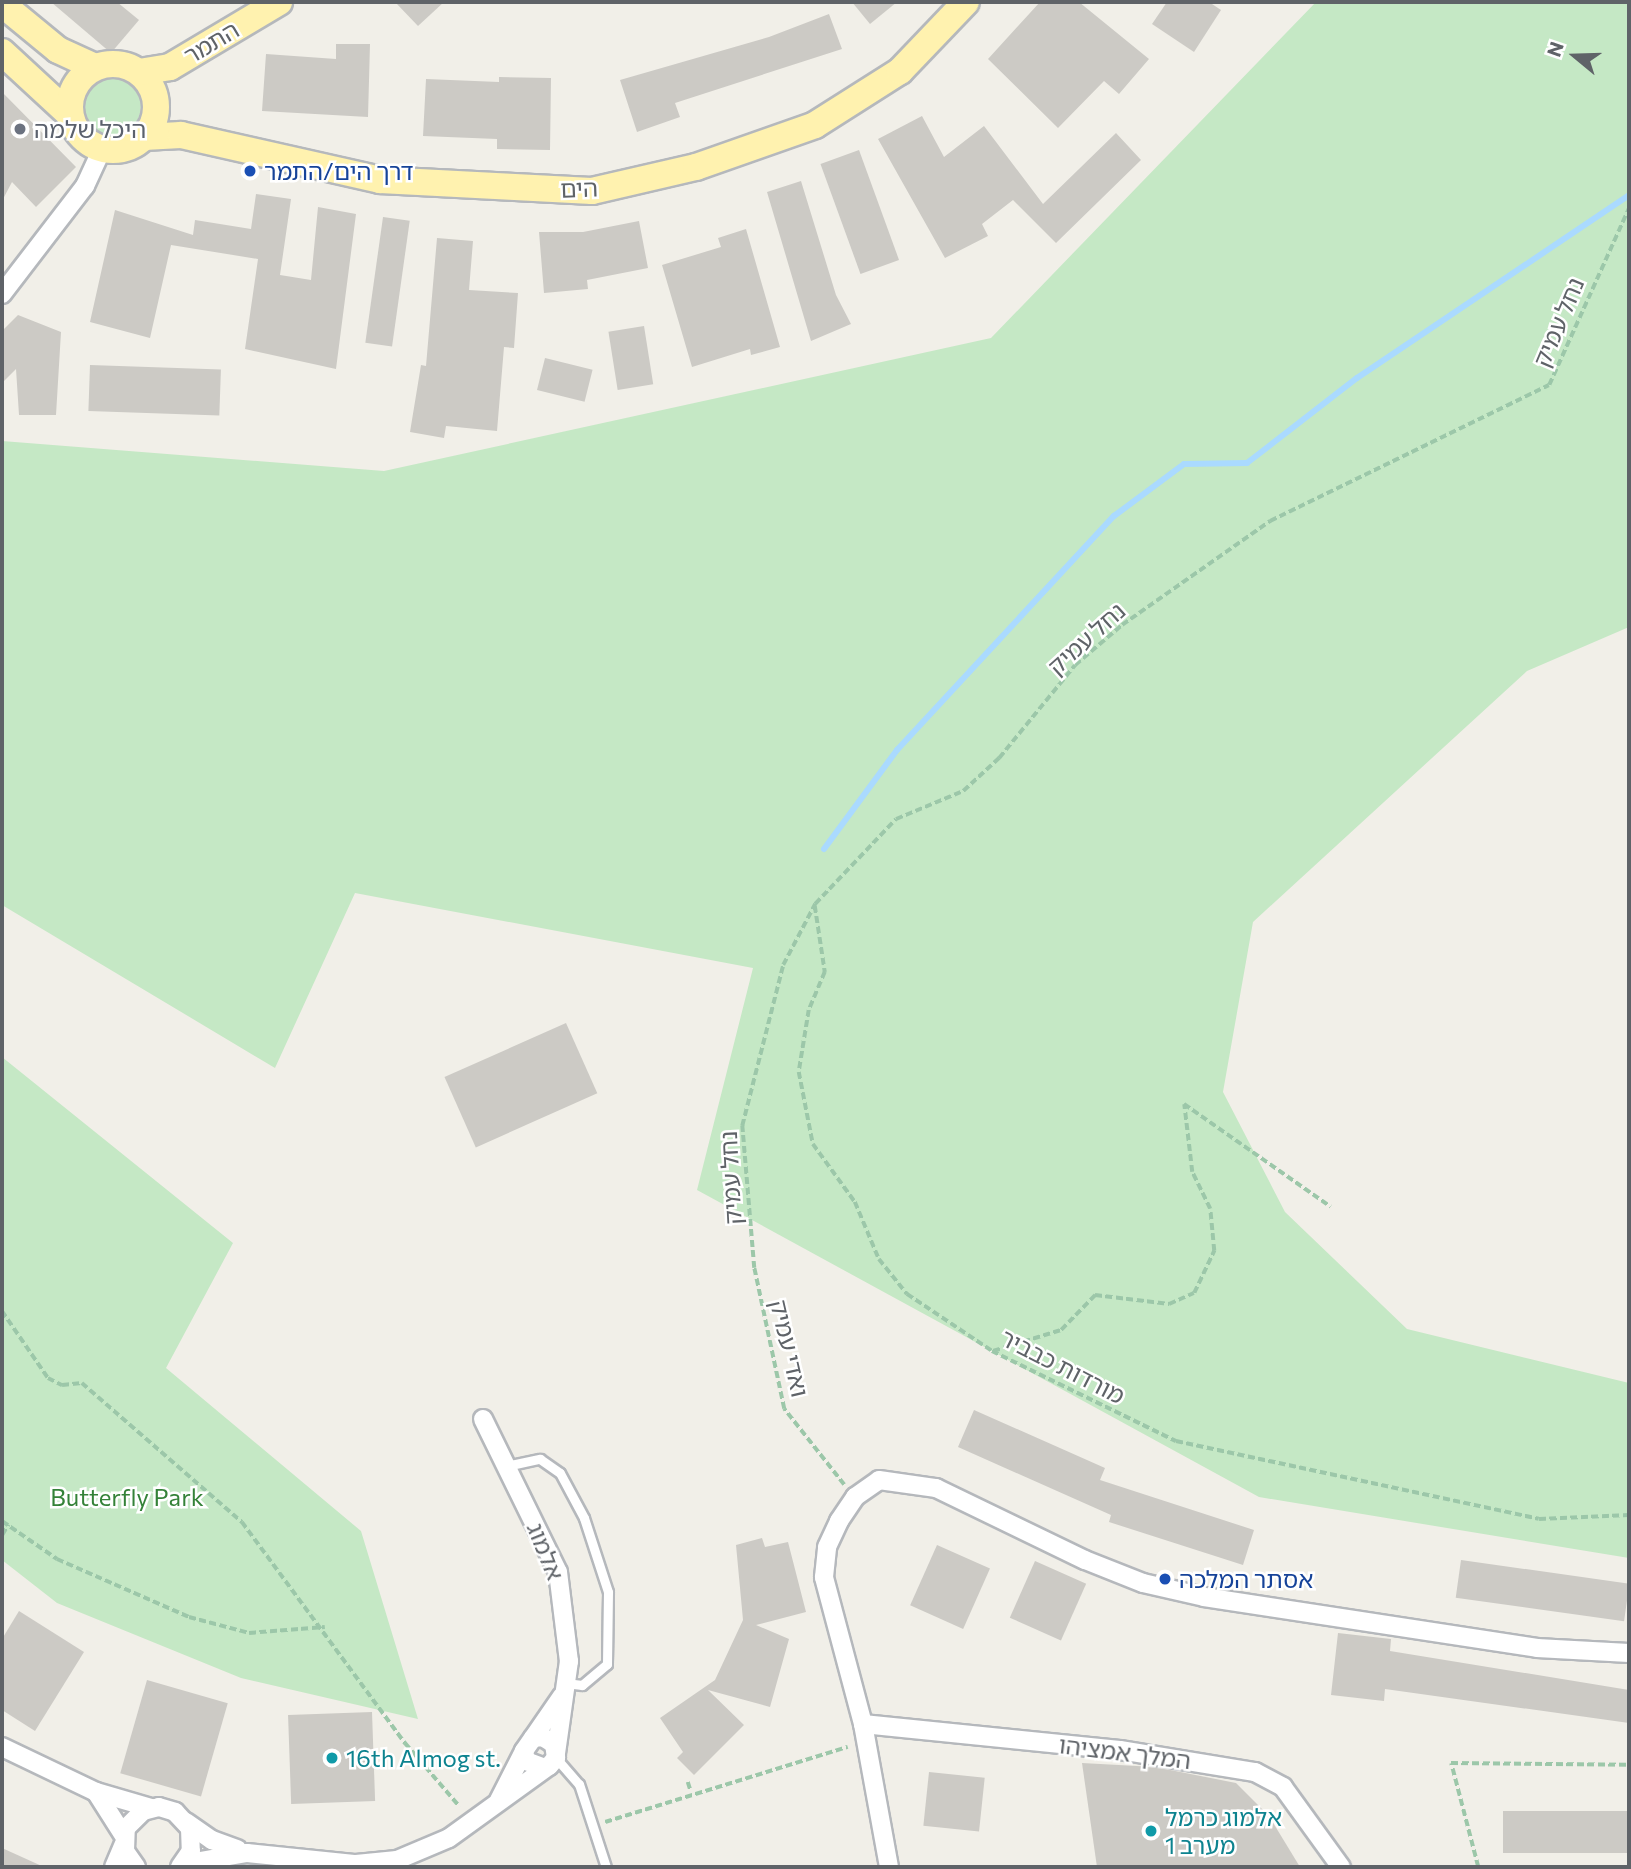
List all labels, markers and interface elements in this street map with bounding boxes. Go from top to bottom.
street label: התמר [178,14,244,70]
north arrow [1540,21,1610,91]
text: N [1541,39,1568,59]
place label: היכל שלמה [34,115,146,143]
marker: היכל שלמה [12,121,28,137]
place label: דרך הים/התמר [264,157,414,185]
marker: דרך הים/התמר [242,163,258,179]
street label: הים [560,173,598,203]
street label: נחל עמיק [1526,273,1590,371]
street label: נחל עמיק [1041,596,1131,680]
street label: נחל עמיק [713,1130,747,1226]
street label: ואדי עמיק [765,1296,815,1400]
street label: מורדות כבביר [996,1322,1130,1410]
park label: Butterfly Park [50,1483,204,1511]
street label: אלמוג [521,1518,571,1584]
place label: אסתר המלכה [1179,1565,1313,1593]
marker: אסתר המלכה [1157,1571,1173,1587]
street label: המלך אמציהו [1057,1730,1193,1774]
place label: 16th Almog st. [346,1744,501,1772]
marker: 16th Almog st. [324,1750,340,1766]
place label: אלמוג כרמל מערב 1 [1165,1803,1282,1859]
marker: אלמוג כרמל מערב 1 [1143,1823,1159,1839]

